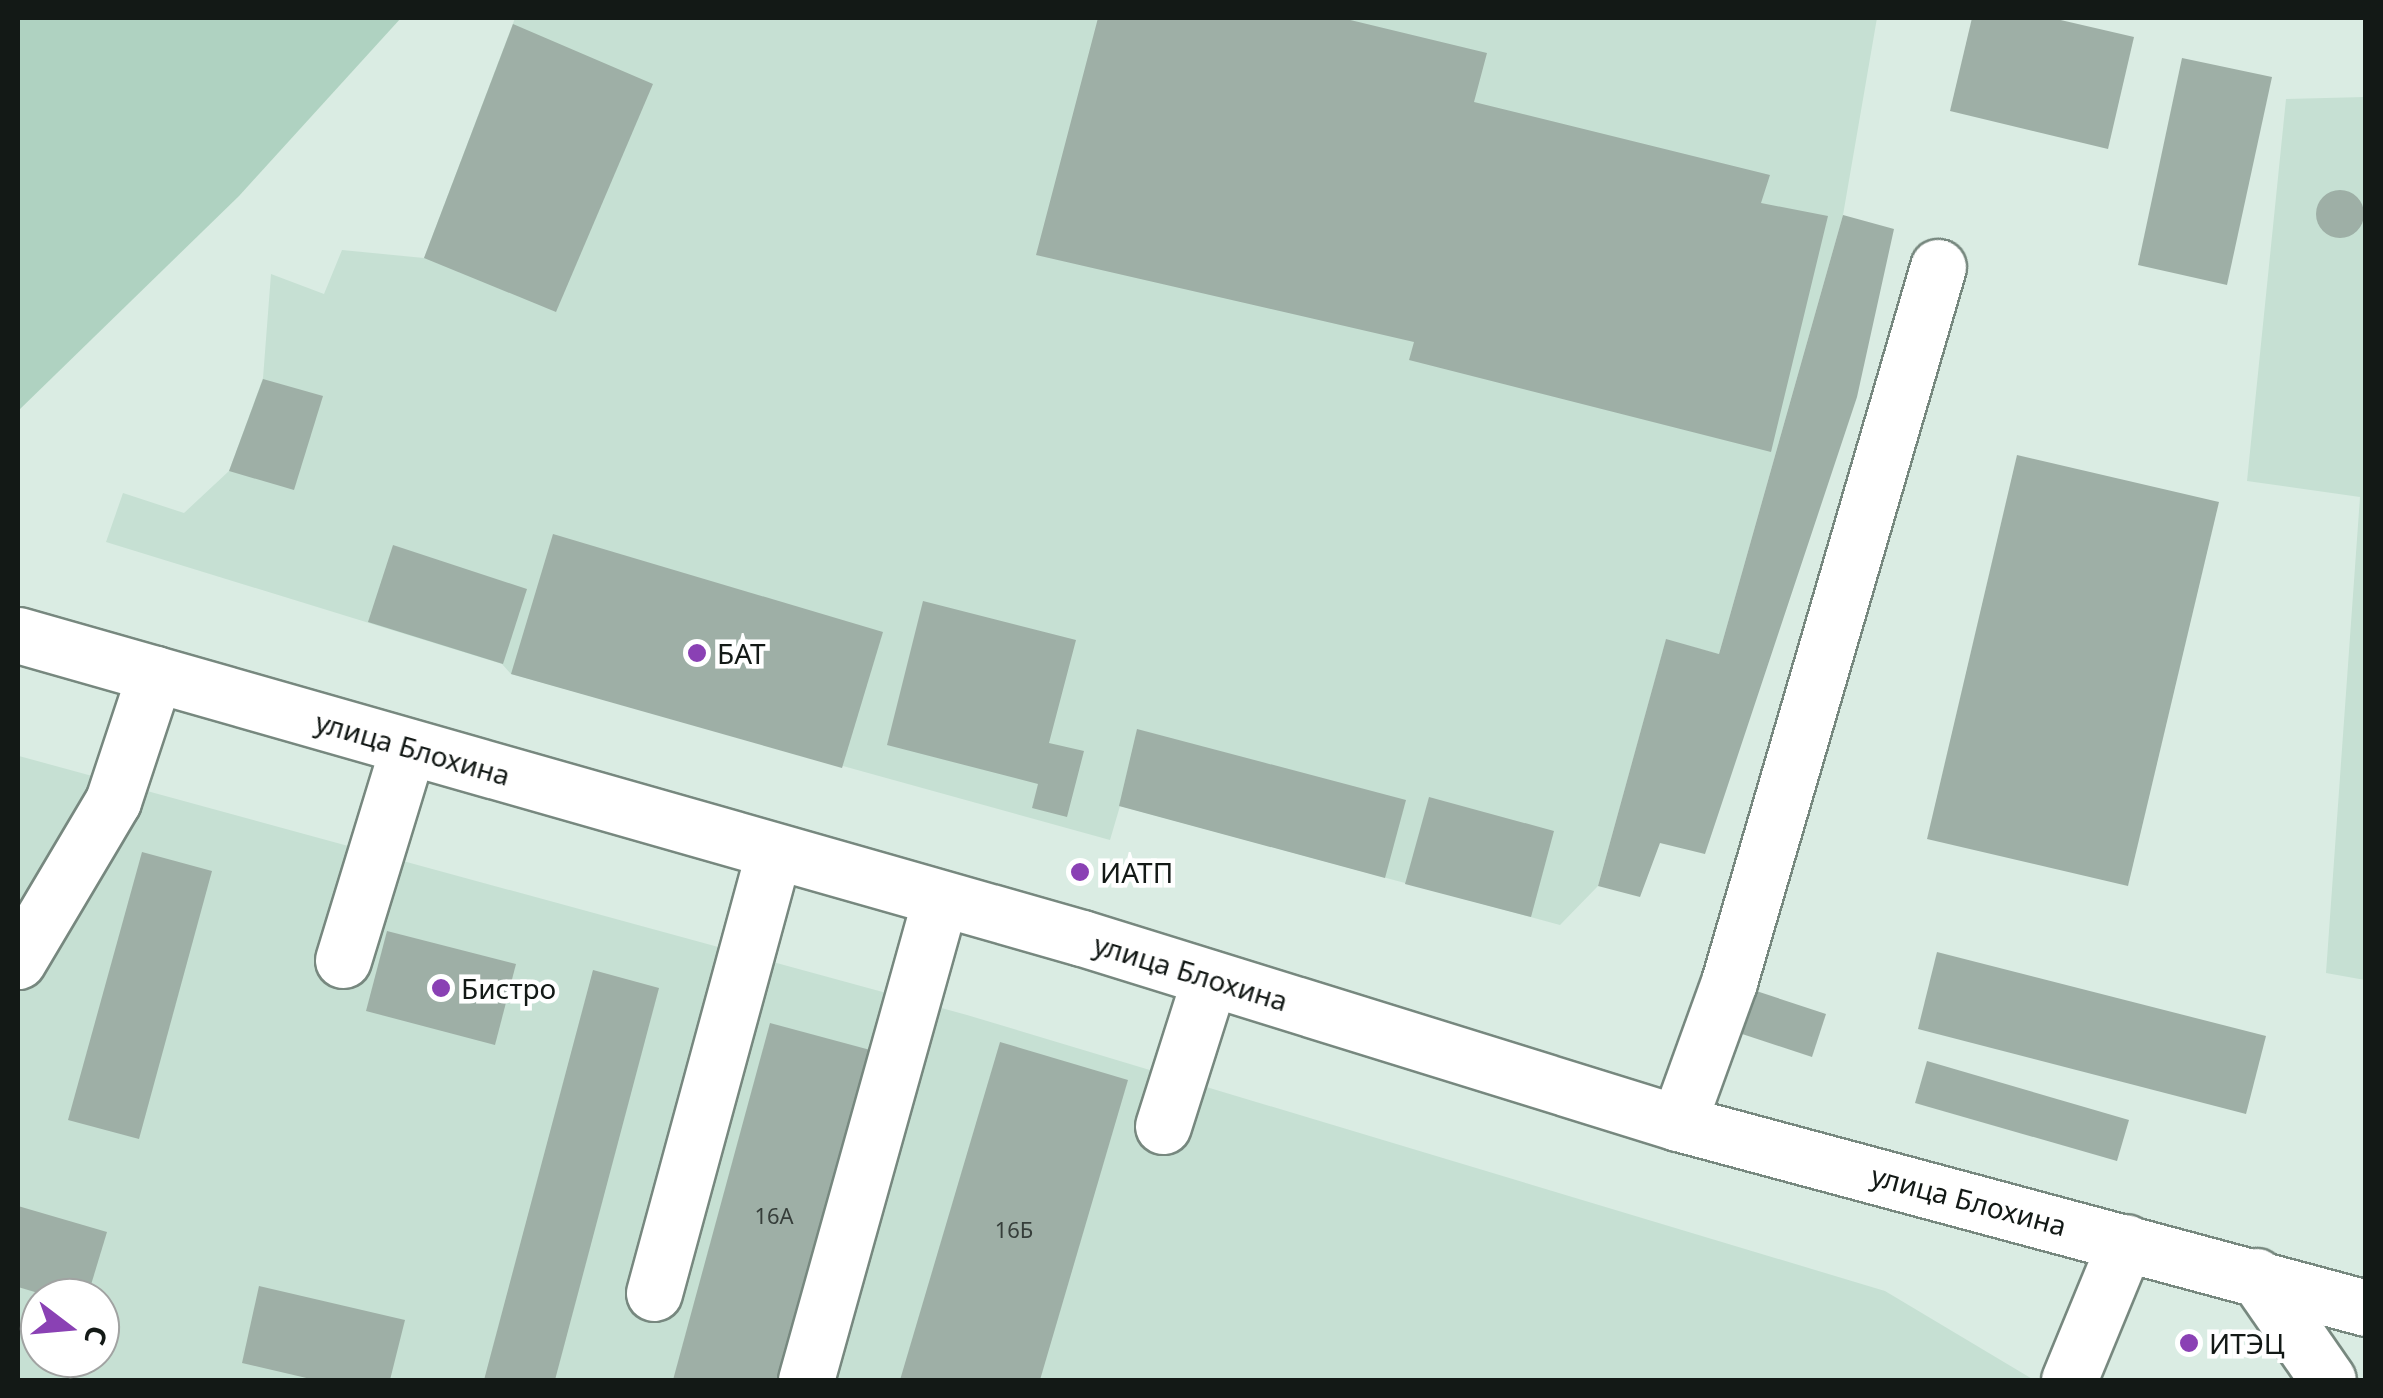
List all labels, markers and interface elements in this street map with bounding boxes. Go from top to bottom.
place label: БАТ [717,636,766,670]
marker: БАТ [686,642,708,664]
street label: улица Блохина [312,704,514,792]
place label: ИАТП [1100,855,1173,889]
marker: ИАТП [1069,861,1091,883]
street label: улица Блохина [1090,927,1292,1017]
place label: Бистро [461,971,556,1005]
marker: Бистро [430,977,452,999]
street label: улица Блохина [1868,1158,2070,1242]
house number: 16А [754,1203,794,1229]
house number: 16Б [995,1217,1033,1243]
north arrow [20,1278,120,1378]
text: С [76,1322,118,1350]
place label: ИТЭЦ [2209,1326,2285,1360]
marker: ИТЭЦ [2178,1332,2200,1354]

